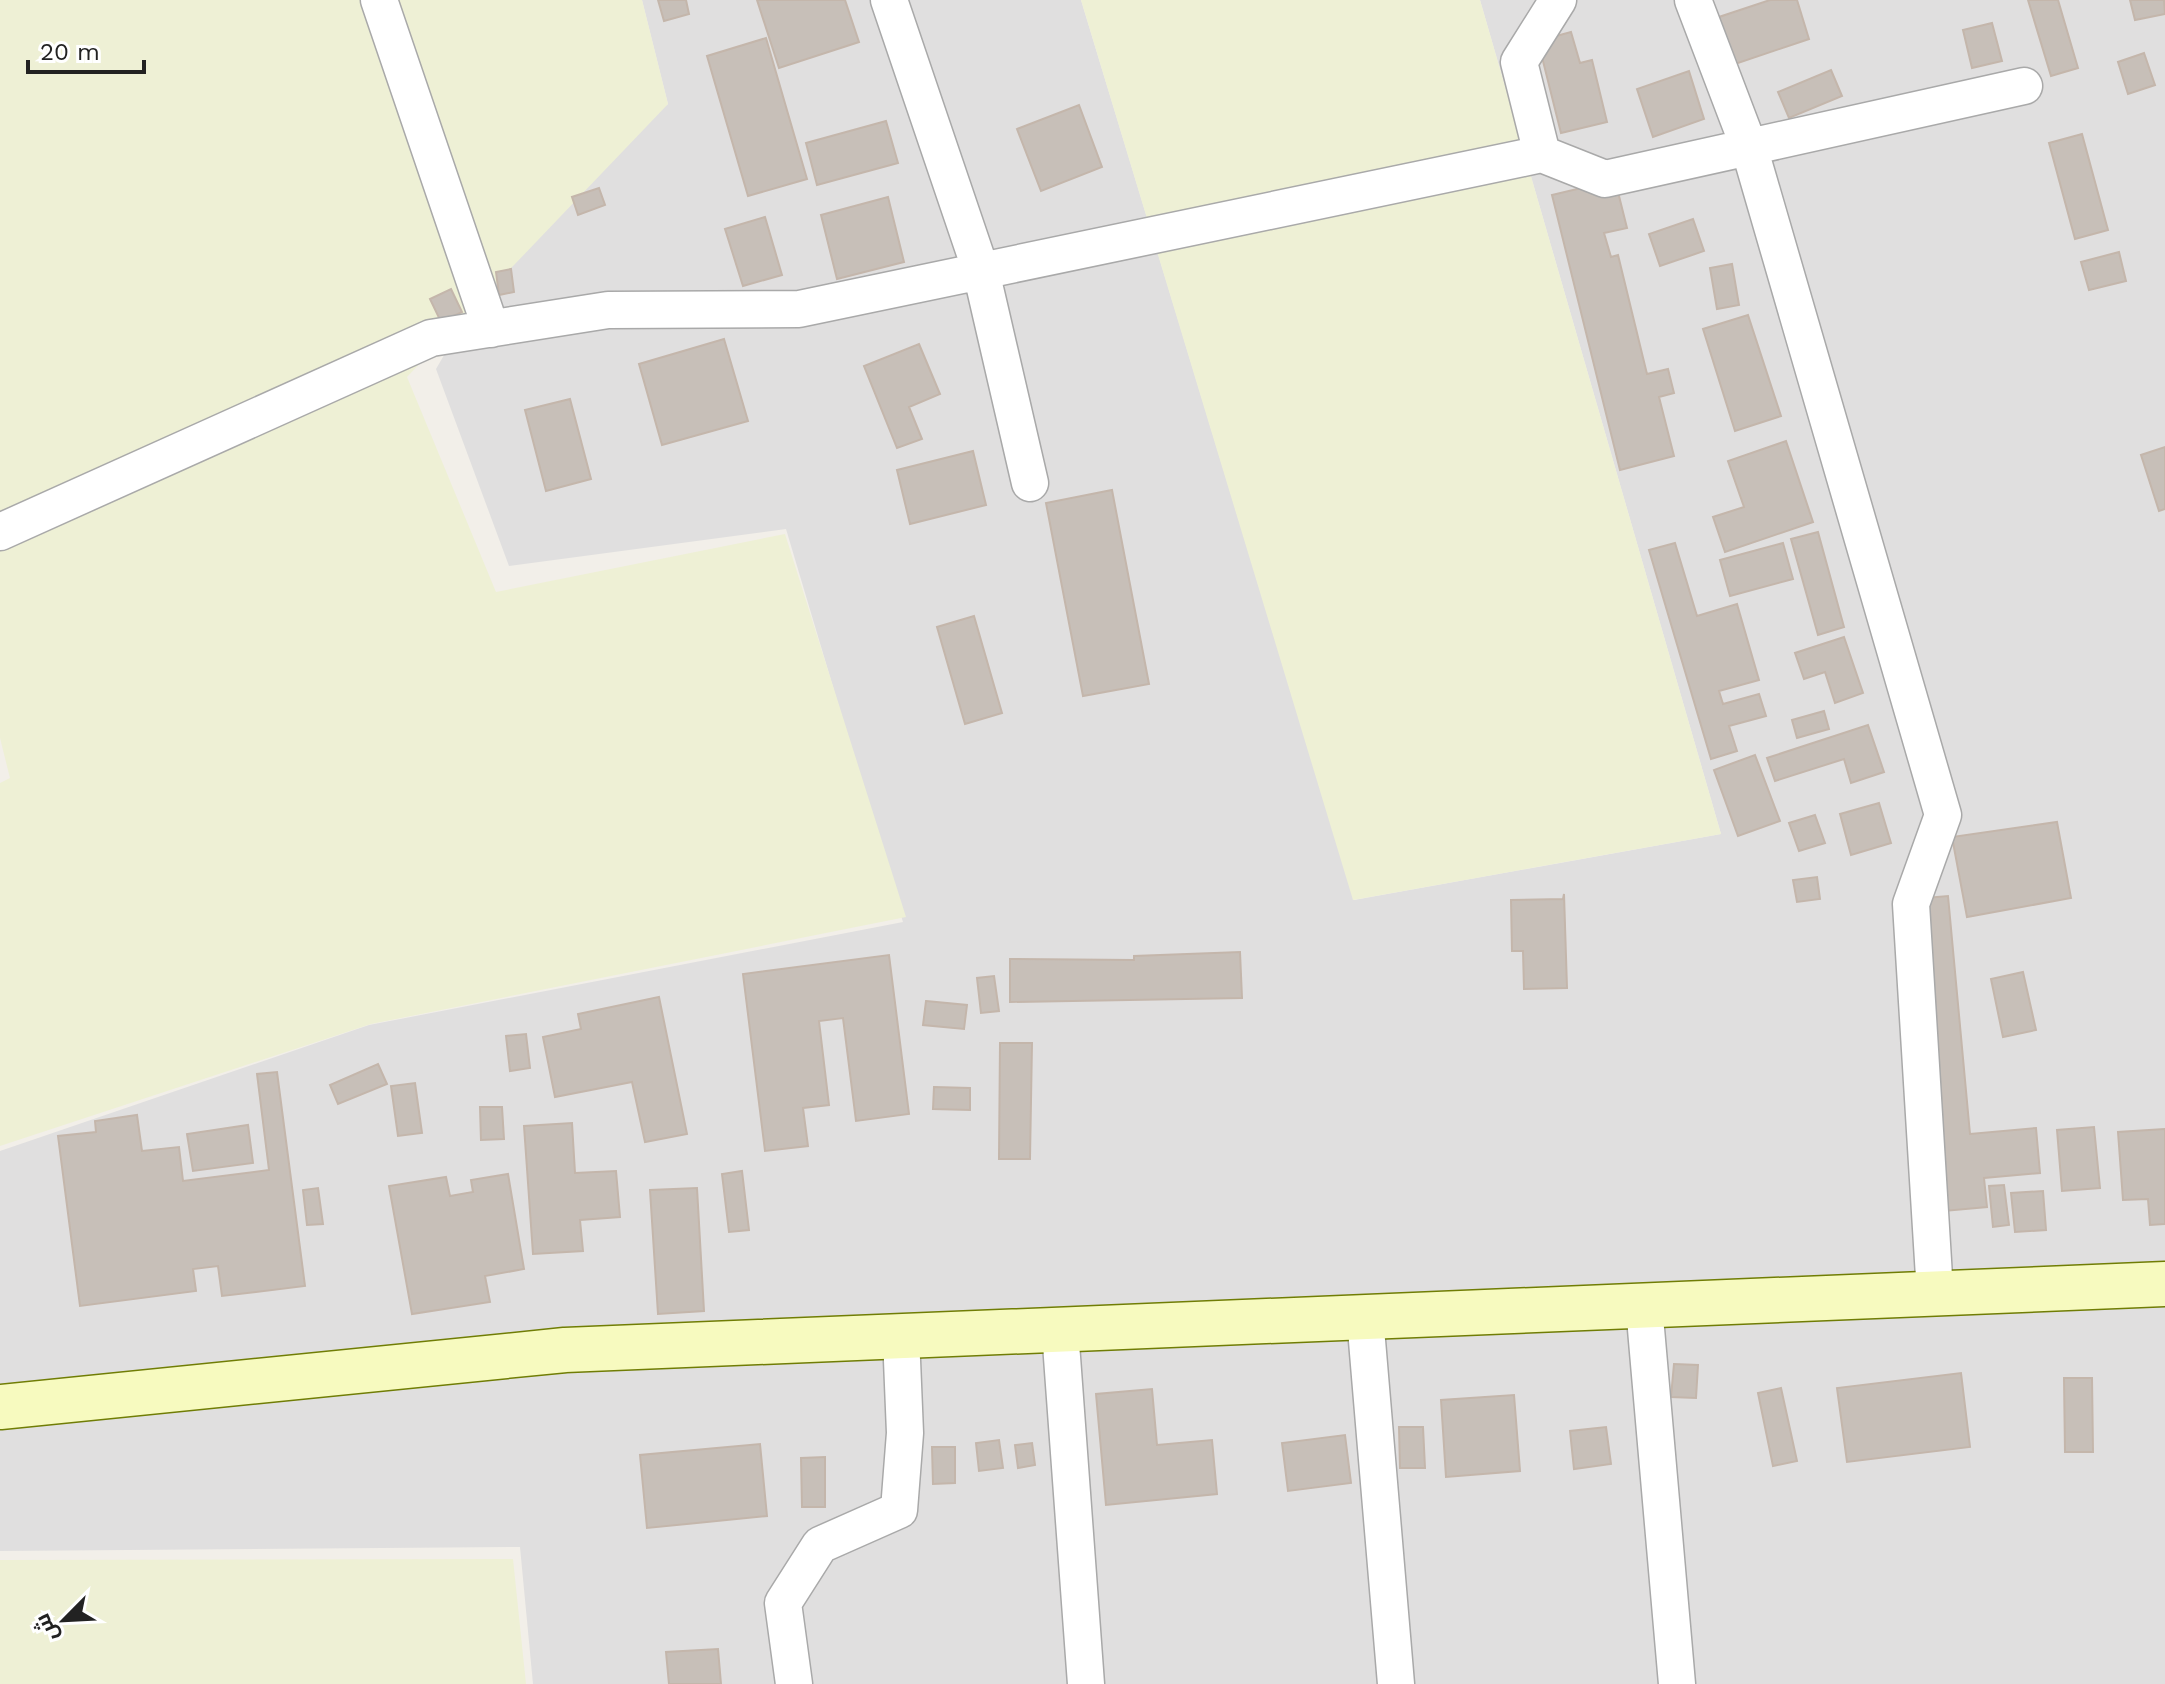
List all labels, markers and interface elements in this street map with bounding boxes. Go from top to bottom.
scale bar [28,24,144,74]
text: 20 m [40,38,100,66]
north arrow [24,1580,104,1660]
text: ش [29,1610,64,1646]

